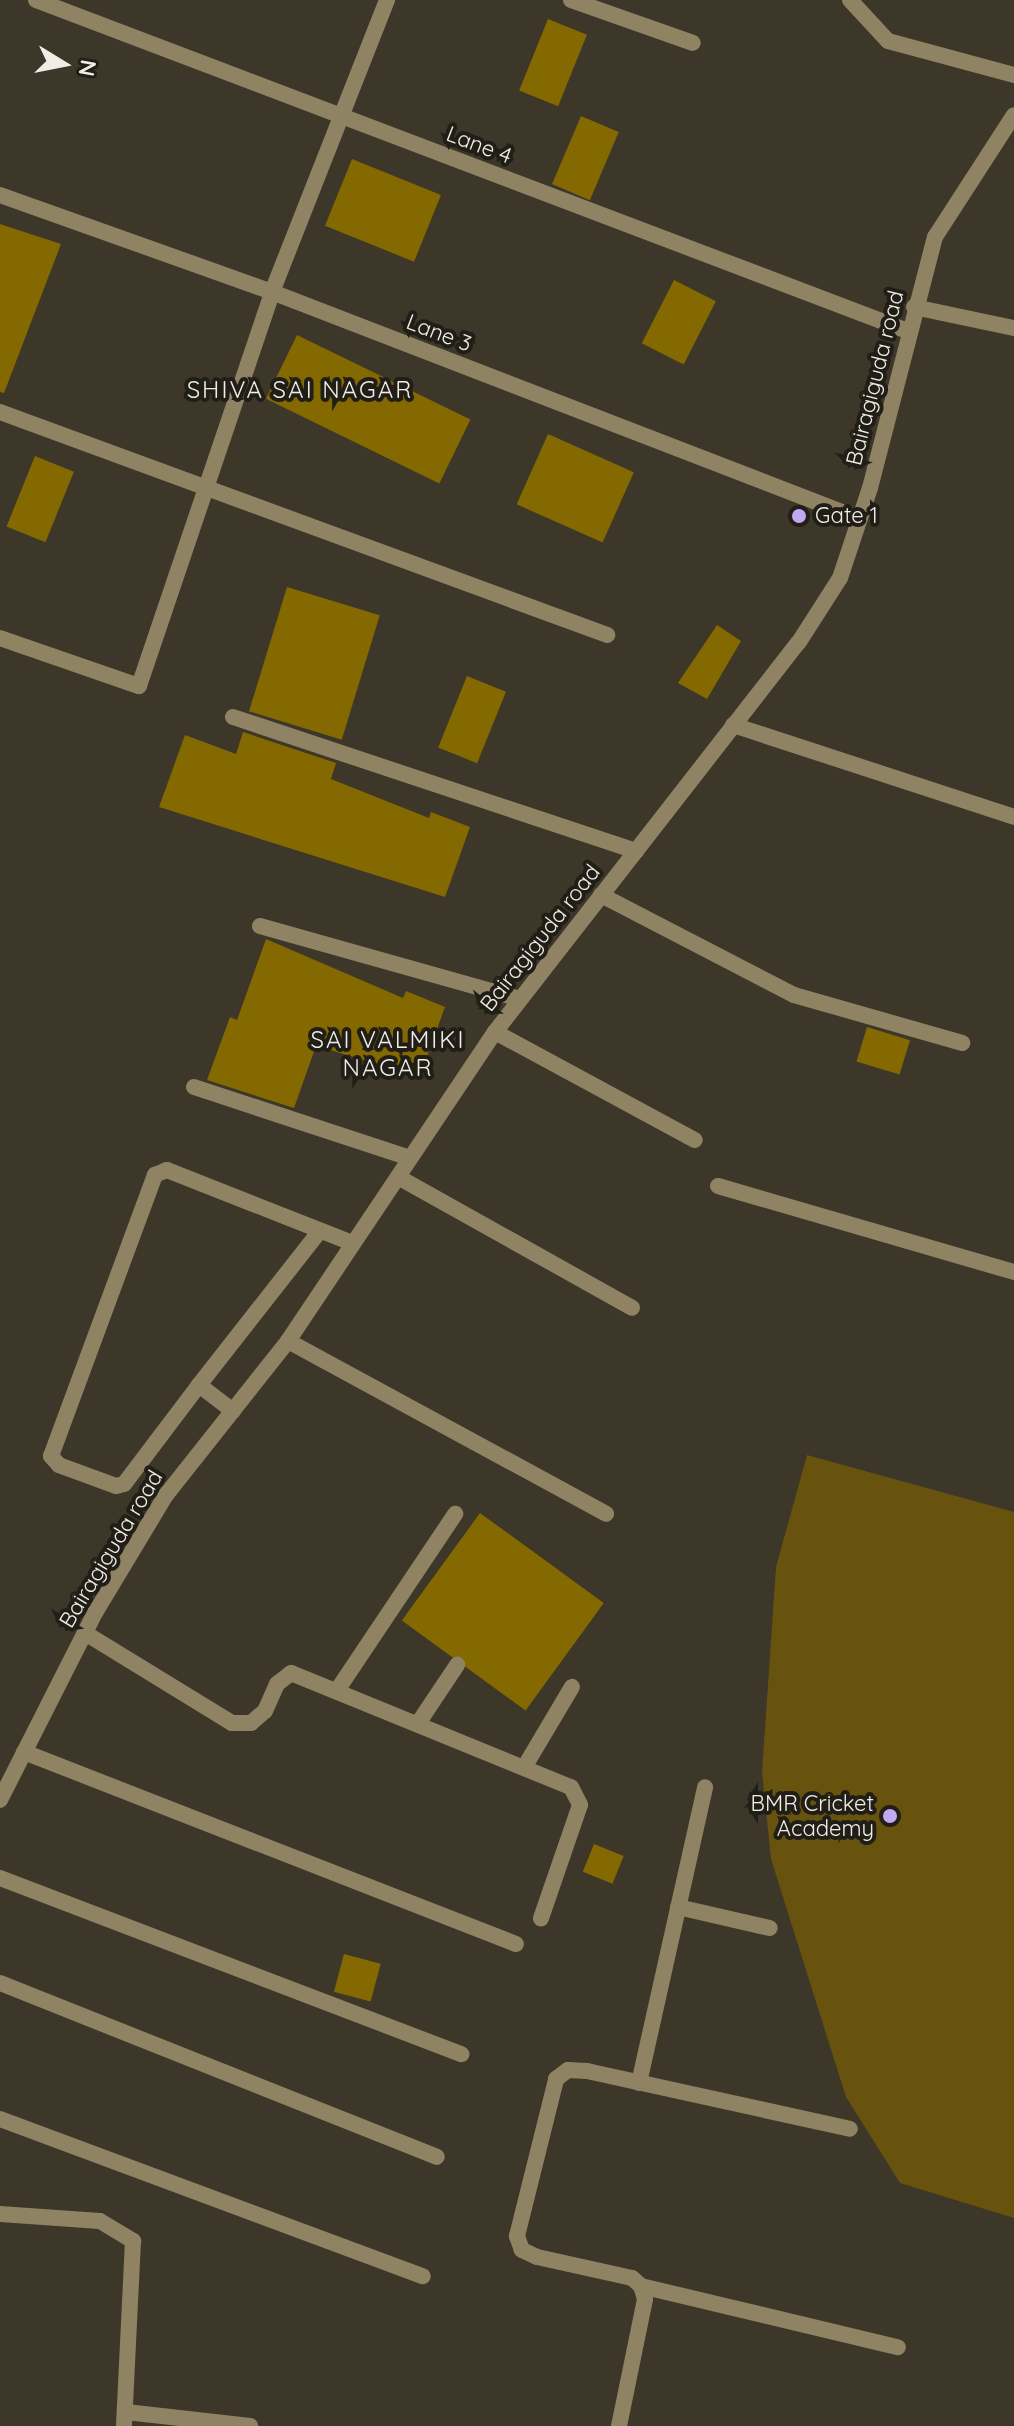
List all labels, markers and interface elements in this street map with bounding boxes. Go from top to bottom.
north arrow [24,24,104,104]
text: N [72,58,103,79]
street label: Lane 4 [443,121,515,169]
street label: Bairagiguda road [841,288,909,468]
street label: Lane 3 [403,309,475,357]
district label: SHIVA SAI NAGAR [187,376,413,404]
place label: Gate 1 [815,503,878,529]
marker: Gate 1 [790,507,808,525]
street label: Bairagiguda road [474,859,606,1017]
district label: SAI VALMIKI NAGAR [310,1026,466,1082]
street label: Bairagiguda road [54,1465,168,1633]
place label: BMR Cricket Academy [751,1790,874,1842]
marker: BMR Cricket Academy [881,1807,899,1825]

